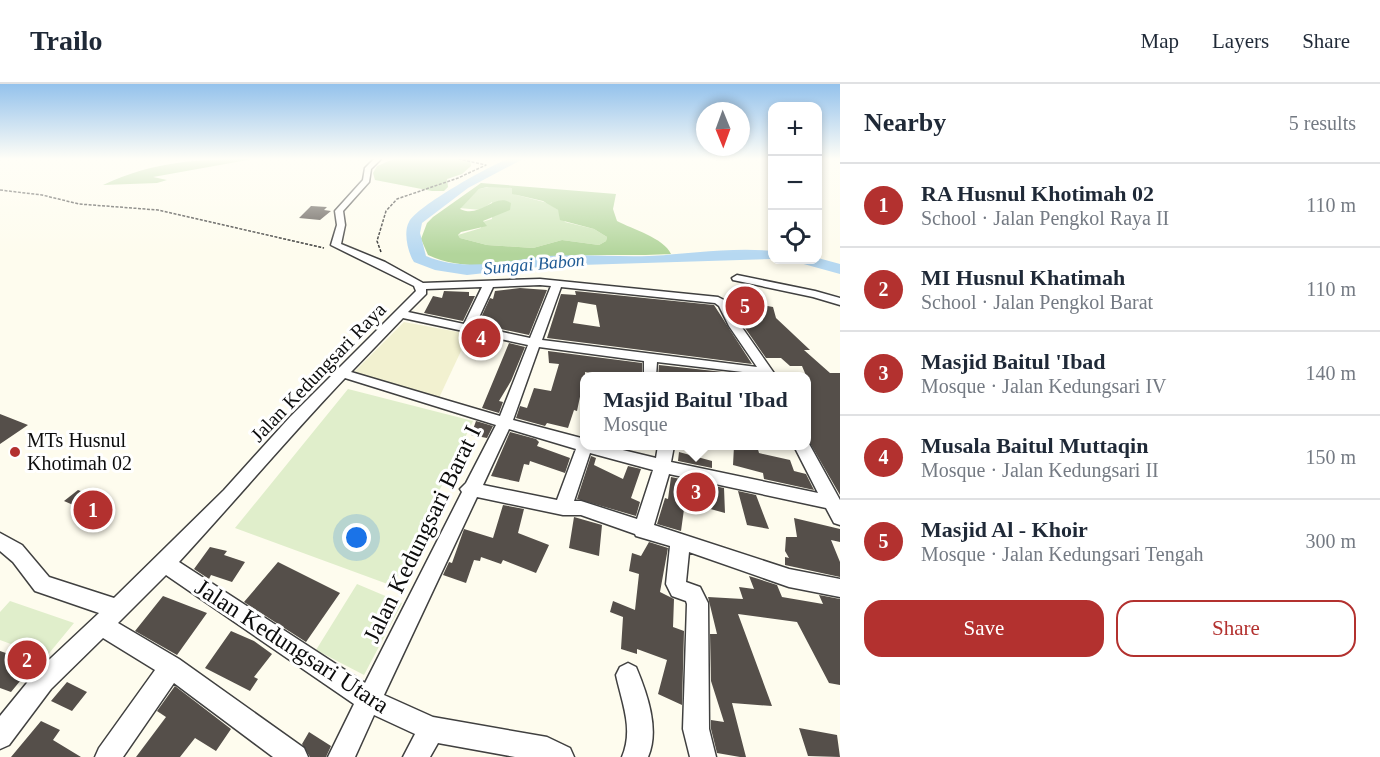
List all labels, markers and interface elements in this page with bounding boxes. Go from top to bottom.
text: Trailo [30,25,103,56]
text: Map [1141,29,1179,53]
text: Layers [1212,29,1269,53]
text: Share [1302,29,1350,53]
north arrow [696,102,750,156]
map controls [768,102,822,264]
button: + [768,102,822,156]
text: Nearby [864,108,946,137]
text: 5 results [1289,112,1356,134]
button: − [768,156,822,210]
text: RA Husnul Khotimah 02 [921,181,1154,206]
text: 1 [879,194,889,216]
text: 110 m [1306,194,1356,216]
text: School · Jalan Pengkol Raya II [921,207,1169,229]
button: locate [768,210,822,264]
water label: Sungai Babon [483,250,585,278]
text: MI Husnul Khatimah [921,265,1125,290]
text: 2 [879,278,889,300]
text: 110 m [1306,278,1356,300]
pin: 5 [726,284,764,328]
text: School · Jalan Pengkol Barat [921,291,1153,313]
street label: Jalan Kedungsari Raya [246,298,391,447]
pin: 4 [462,316,500,360]
text: Masjid Baitul 'Ibad [921,349,1106,374]
text: 3 [879,362,889,384]
text: 140 m [1305,362,1356,384]
popup [580,372,811,450]
text: Mosque · Jalan Kedungsari IV [921,375,1167,397]
text: Masjid Baitul 'Ibad [603,387,788,412]
text: Mosque [603,413,668,435]
street label: Jalan Kedungsari Barat I [358,421,486,647]
place label: MTs Husnul Khotimah 02 [27,429,132,474]
text: Musala Baitul Muttaqin [921,433,1148,458]
marker: MTs Husnul Khotimah 02 [8,445,22,459]
text: 4 [879,446,889,468]
text: 150 m [1305,446,1356,468]
text: Mosque · Jalan Kedungsari II [921,459,1159,481]
pin: 3 [676,470,716,514]
pin: 1 [74,488,112,532]
text: Masjid Al - Khoir [921,517,1088,542]
your location [342,523,371,552]
text: 5 [879,530,889,552]
text: 300 m [1305,530,1356,552]
text: Mosque · Jalan Kedungsari Tengah [921,543,1204,565]
street label: Jalan Kedungsari Utara [190,574,394,718]
button: Save [864,600,1104,657]
button: Share [1116,600,1356,657]
pin: 2 [8,638,46,682]

